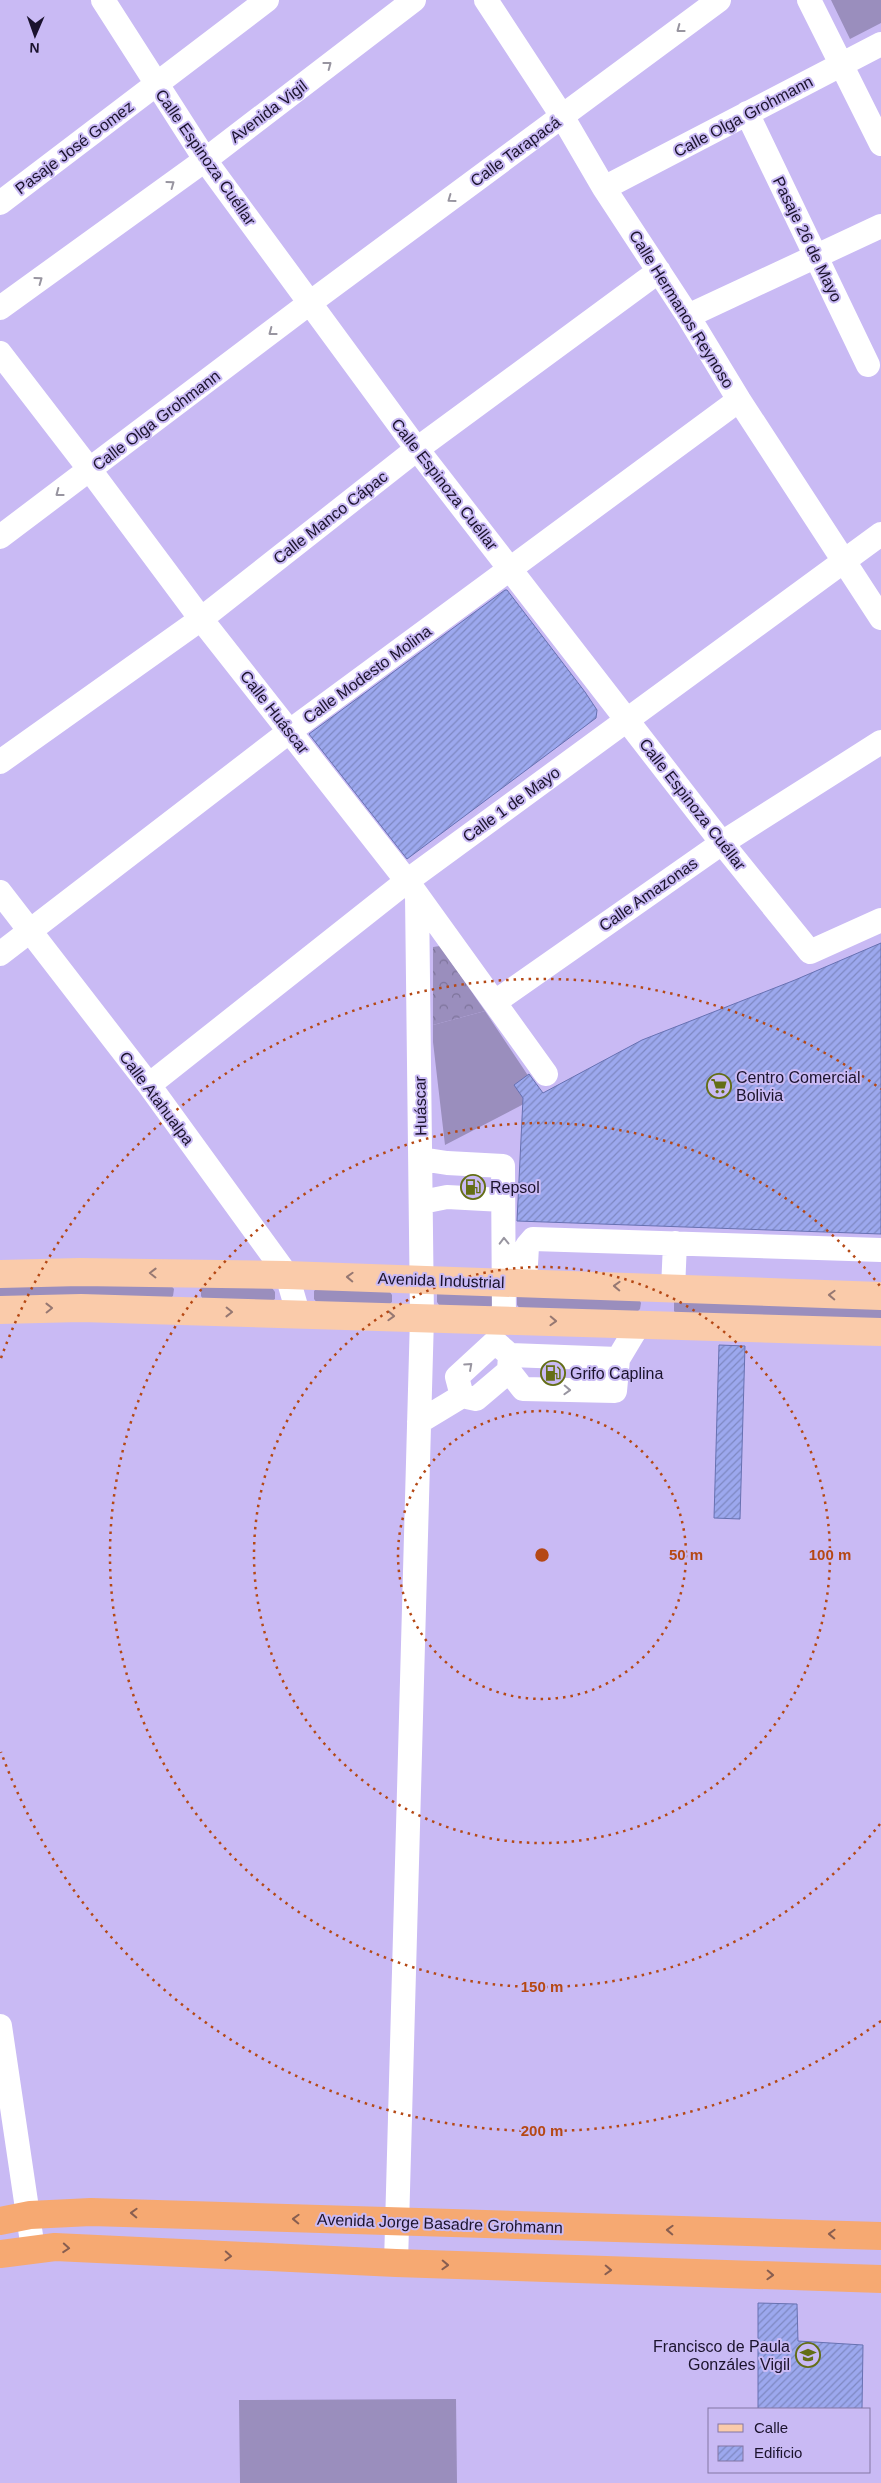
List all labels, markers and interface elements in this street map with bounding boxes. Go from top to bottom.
north arrow [10,10,60,60]
one-way arrow [676,23,686,32]
text: N [29,40,40,56]
one-way arrow [323,62,332,71]
street label: Calle Olga Grohmann [671,73,816,160]
street label: Avenida Vigil [226,77,310,146]
street label: Calle Espinoza Cuéllar [152,86,259,229]
street label: Pasaje José Gomez [12,98,137,197]
street label: Calle Tarapacá [467,113,563,190]
street label: Pasaje 26 de Mayo [770,174,845,305]
one-way arrow [165,182,174,190]
one-way arrow [448,193,457,201]
street label: Calle Hermanos Reynoso [626,227,737,391]
one-way arrow [34,277,43,286]
one-way arrow [269,326,278,334]
street label: Calle Olga Grohmann [89,367,223,474]
street label: Calle Espinoza Cuéllar [388,415,502,554]
street label: Calle Manco Cápac [270,468,391,567]
one-way arrow [55,487,65,496]
street label: Calle Modesto Molina [300,622,435,726]
street label: Calle Huáscar [237,667,313,758]
street label: Calle Espinoza Cuéllar [636,735,750,874]
street label: Calle 1 de Mayo [460,763,563,845]
street label: Calle Amazonas [596,854,701,935]
street label: Calle Atahualpa [116,1048,197,1148]
place label: Centro Comercial Bolivia [736,1069,860,1104]
supermarket icon: Centro Comercial Bolivia [706,1073,732,1099]
street label: Huáscar [411,1075,430,1136]
fuel station icon: Repsol [460,1174,486,1200]
place label: Repsol [490,1179,540,1196]
one-way arrow [499,1237,509,1244]
one-way arrow [148,1268,156,1278]
street label: Avenida Industrial [377,1270,505,1291]
one-way arrow [346,1272,354,1283]
one-way arrow [613,1281,621,1292]
one-way arrow [828,1289,836,1300]
one-way arrow [45,1303,53,1313]
one-way arrow [225,1307,233,1317]
one-way arrow [388,1311,395,1321]
one-way arrow [550,1316,558,1327]
fuel station icon: Grifo Caplina [540,1360,566,1386]
one-way arrow [463,1363,472,1372]
place label: Grifo Caplina [570,1365,663,1382]
one-way arrow [563,1385,571,1395]
centre of rings [533,1546,551,1564]
text: 50 m [669,1546,703,1563]
text: 100 m [809,1546,851,1563]
text: 150 m [521,1978,563,1995]
text: 200 m [521,2122,563,2139]
one-way arrow [130,2208,138,2219]
street label: Avenida Jorge Basadre Grohmann [317,2211,563,2236]
one-way arrow [292,2213,300,2224]
one-way arrow [666,2225,674,2235]
one-way arrow [828,2229,836,2240]
one-way arrow [62,2243,70,2254]
one-way arrow [224,2250,232,2261]
one-way arrow [441,2259,449,2270]
one-way arrow [604,2265,612,2275]
one-way arrow [766,2270,774,2281]
place label: Francisco de Paula Gonzáles Vigil [653,2338,790,2373]
school or university icon: Francisco de Paula Gonzáles Vigil [795,2342,821,2368]
legend [708,2408,871,2473]
text: Calle [754,2419,788,2436]
text: Edificio [754,2444,802,2461]

